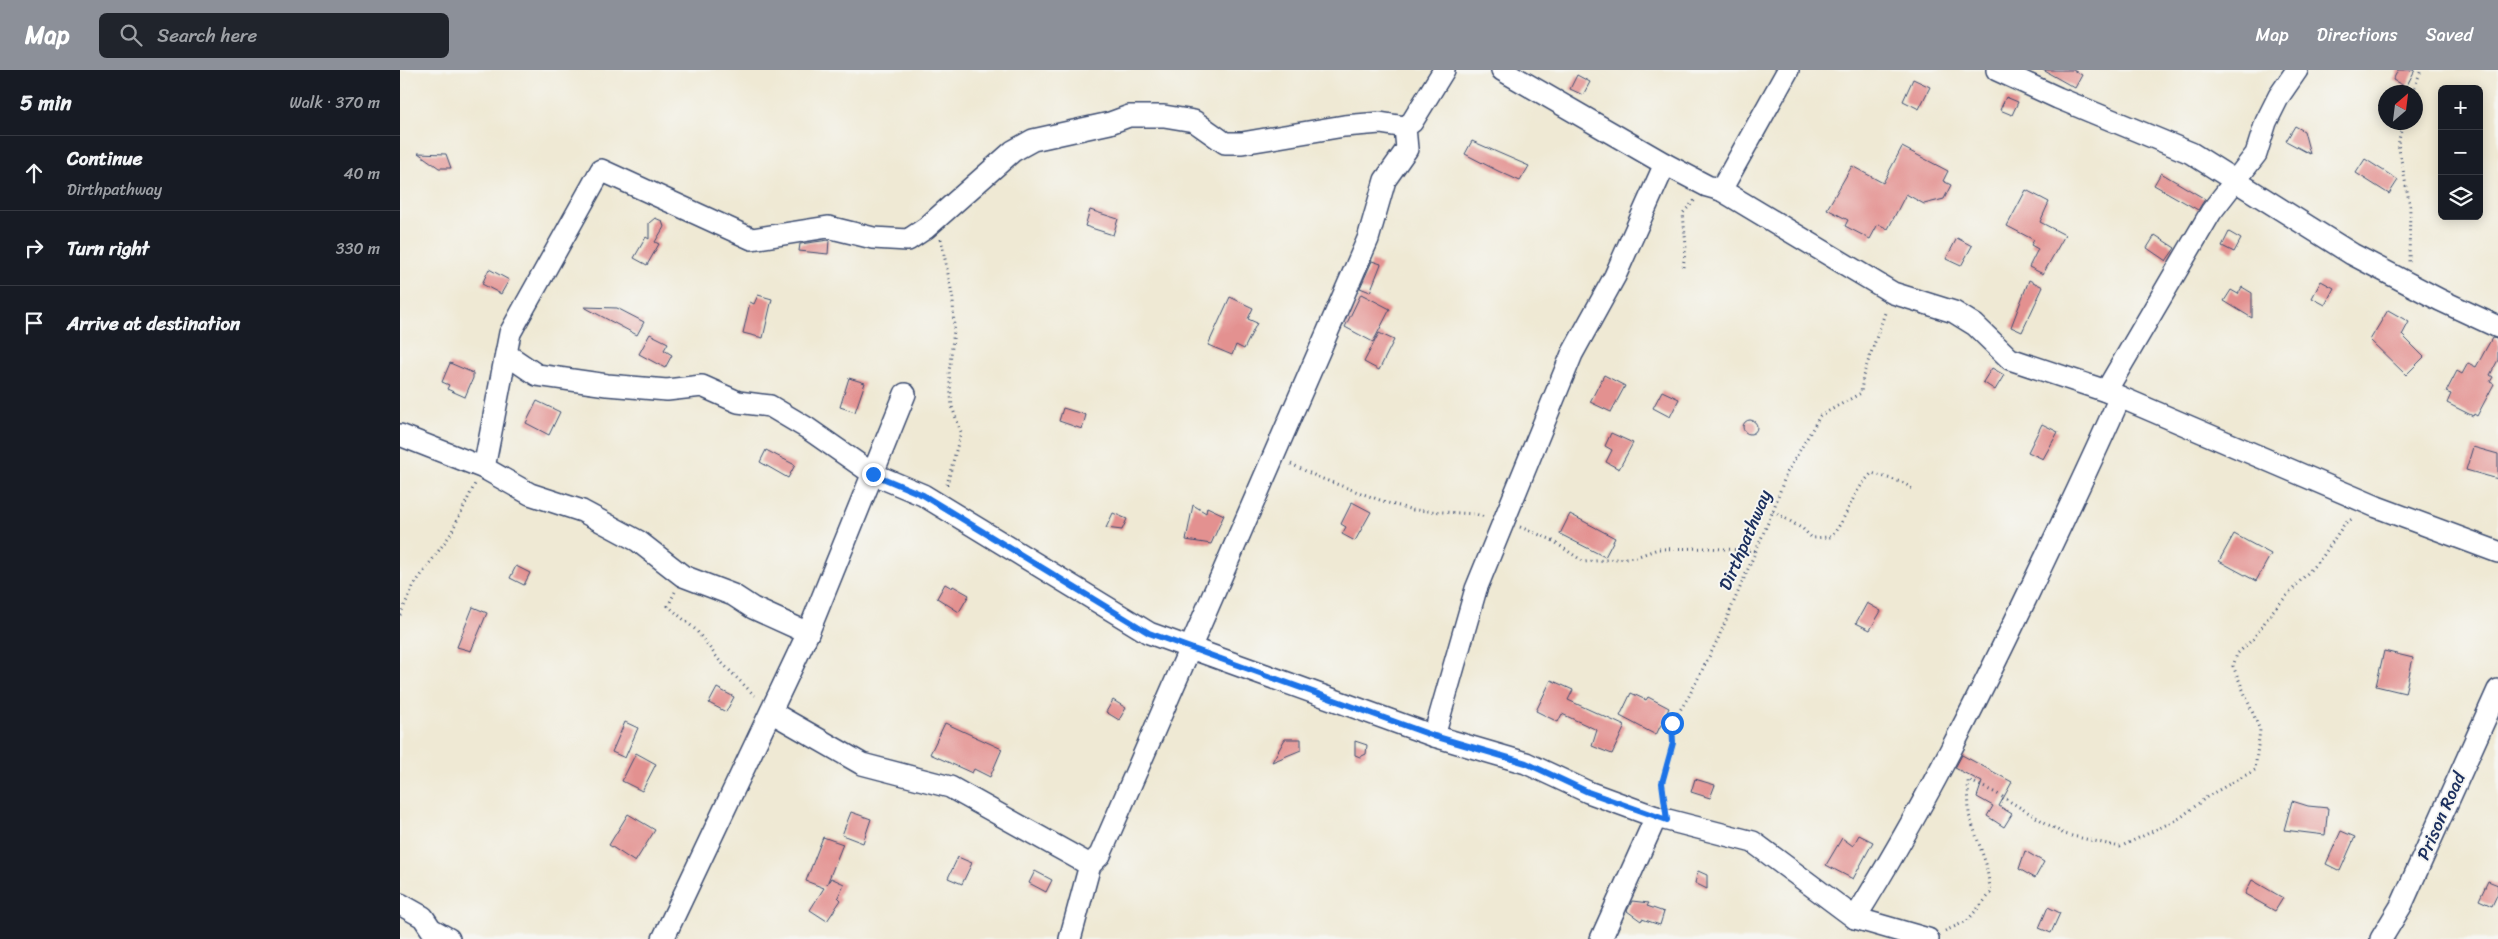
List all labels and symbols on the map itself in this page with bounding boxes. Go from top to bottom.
north arrow [2378,85,2423,130]
route end [862,463,885,486]
street label: Dirthpathway [1709,484,1781,596]
route start [1661,712,1684,735]
street label: Prison Road [2407,765,2475,865]

